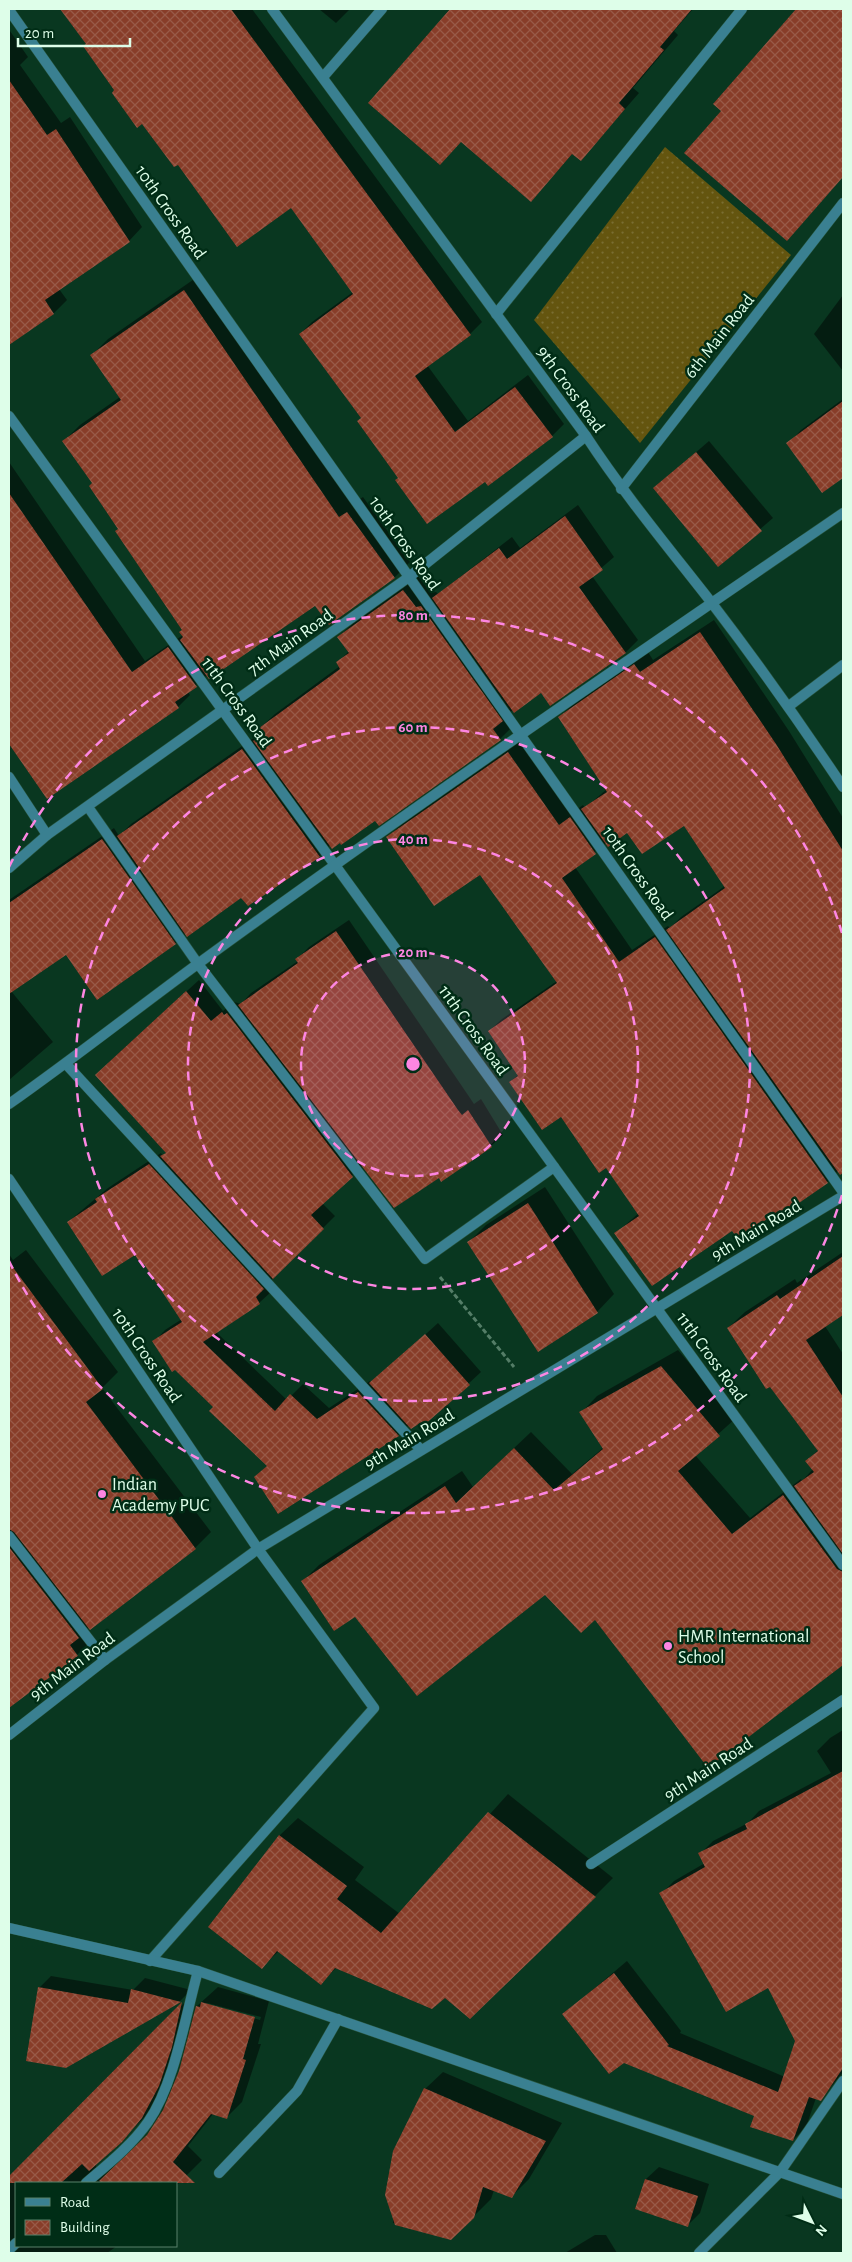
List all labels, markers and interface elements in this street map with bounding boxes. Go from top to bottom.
scale bar [18,15,130,47]
text: 20 m [25,26,54,41]
street label: 10th Cross Road [131,163,209,263]
street label: 6th Main Road [682,291,758,382]
street label: 9th Cross Road [533,343,608,436]
street label: 10th Cross Road [365,494,443,594]
street label: 7th Main Road [245,606,336,680]
text: 80 m [398,608,428,623]
street label: 11th Cross Road [198,654,275,751]
text: 60 m [398,720,428,735]
street label: 10th Cross Road [598,824,676,924]
text: 40 m [398,832,428,847]
text: 20 m [398,945,428,960]
street label: 11th Cross Road [435,982,512,1079]
centre of rings [404,1055,422,1073]
street label: 9th Main Road [708,1197,805,1265]
street label: 10th Cross Road [108,1305,184,1406]
street label: 11th Cross Road [673,1309,750,1406]
street label: 9th Main Road [361,1406,458,1474]
place label: Indian Academy PUC [112,1476,209,1515]
marker: Indian Academy PUC [96,1488,108,1500]
place label: HMR International School [678,1628,809,1667]
street label: 9th Main Road [27,1629,118,1704]
marker: HMR International School [662,1640,674,1652]
street label: 9th Main Road [661,1735,756,1805]
legend [15,2182,178,2247]
text: Road [60,2195,90,2210]
north arrow [787,2197,837,2247]
text: Building [60,2220,110,2235]
text: N [812,2222,829,2238]

